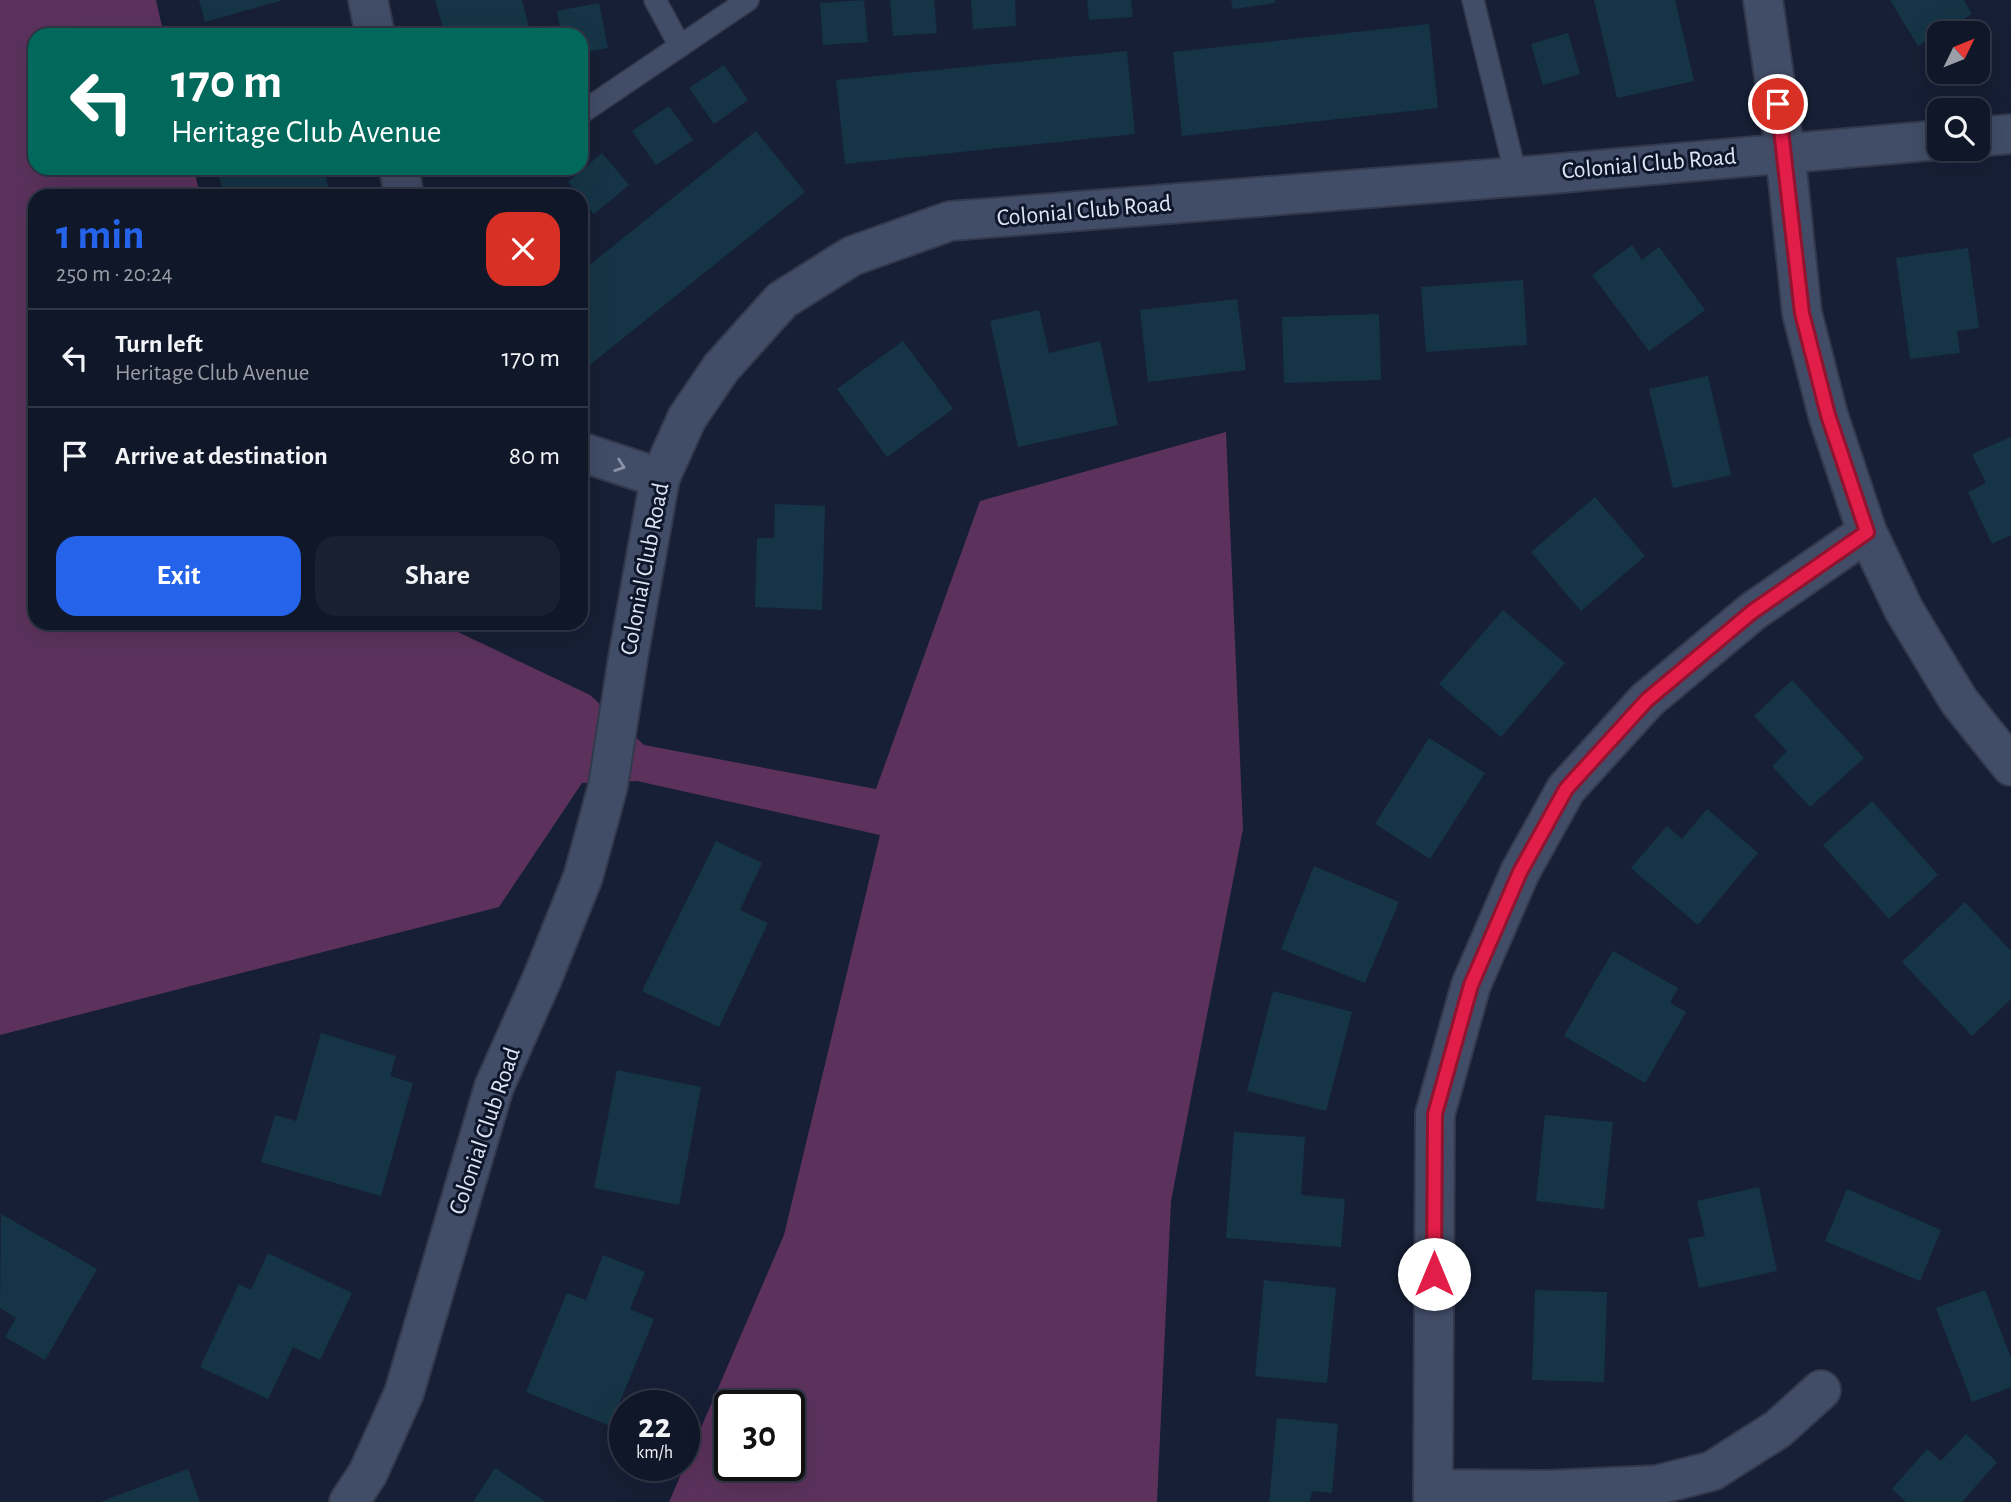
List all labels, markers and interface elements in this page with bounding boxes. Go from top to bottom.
north arrow [1927,21,1990,84]
map controls [1927,21,1990,161]
icon: left [56,56,147,147]
text: 170 m [171,58,282,107]
pin [1748,74,1808,134]
icon: arrive [1759,85,1797,123]
button: search [1927,98,1990,161]
text: Heritage Club Avenue [171,116,442,148]
street label: Colonial Club Road [1561,144,1737,184]
street label: Colonial Club Road [996,191,1172,231]
button: close [486,212,560,286]
text: 1 min [56,214,145,256]
text: 250 m · 20:24 [56,263,173,286]
text: Turn left [115,331,203,357]
icon: left [56,339,94,377]
text: 170 m [501,345,560,371]
text: Heritage Club Avenue [115,362,309,385]
icon: arrive [56,437,94,475]
text: Arrive at destination [115,443,328,469]
text: 80 m [509,443,560,469]
one-way arrow [614,458,626,472]
street label: Colonial Club Road [617,481,673,657]
button: Exit [56,536,301,616]
button: Share [315,536,560,616]
street label: Colonial Club Road [445,1044,525,1218]
position arrow [1397,1237,1471,1311]
speed limit sign: 30 [714,1390,805,1481]
text: 22 [638,1409,671,1444]
text: km/h [636,1444,673,1462]

